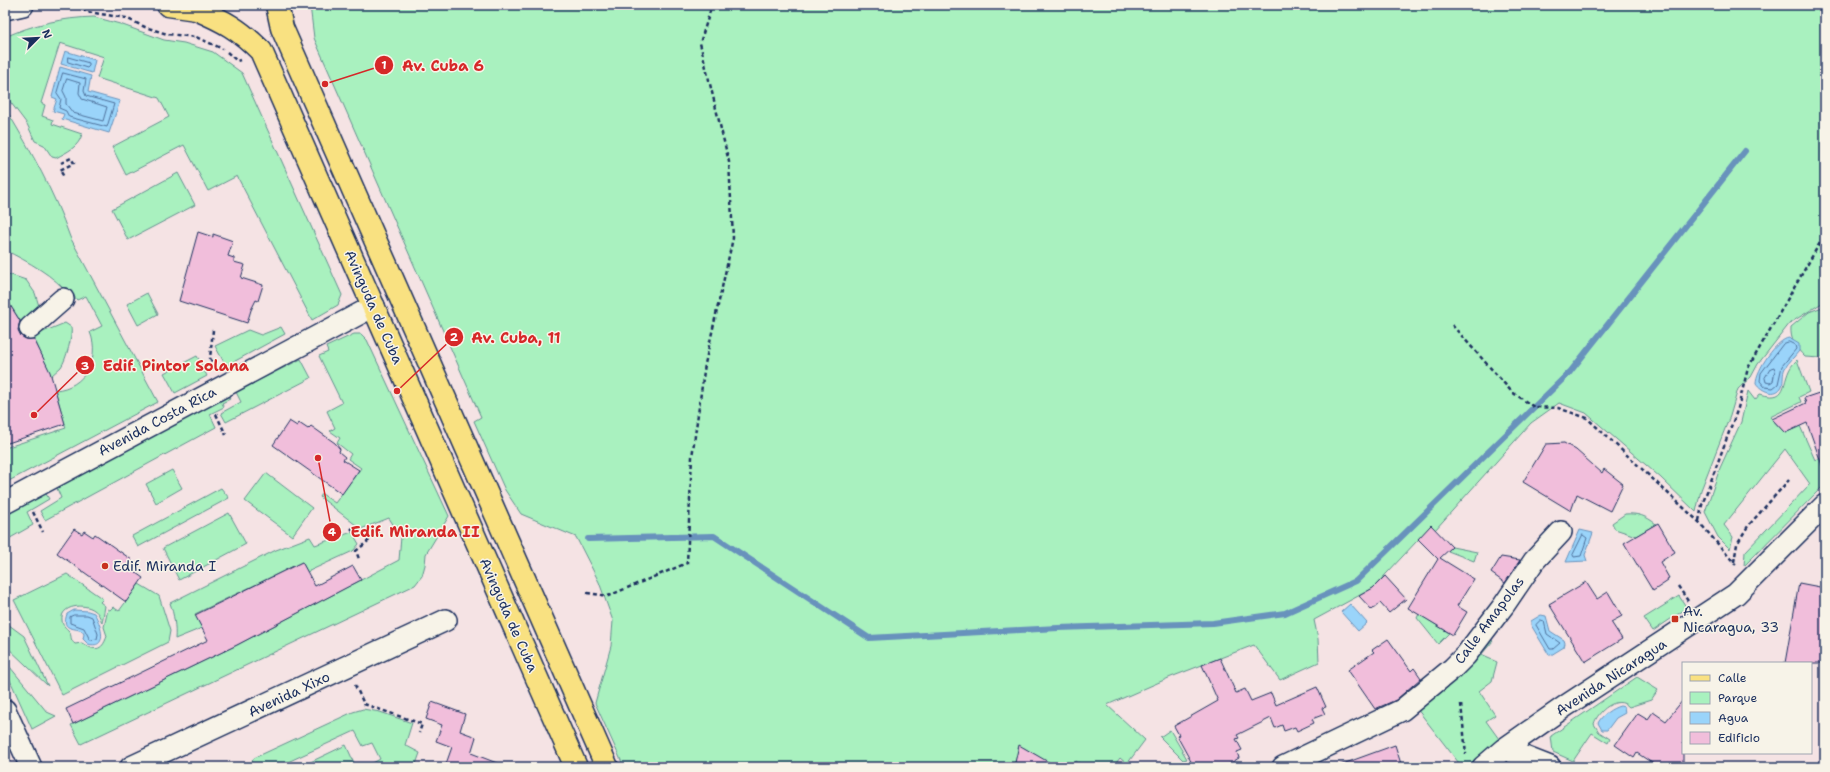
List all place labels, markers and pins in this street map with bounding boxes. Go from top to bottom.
callout: Av. Cuba 6 [374,52,492,79]
callout: Av. Cuba, 11 [444,324,569,351]
callout: Edif. Pintor Solana [75,352,257,379]
callout: Edif. Miranda II [322,519,487,546]
place label: Edif. Miranda I [113,557,216,575]
marker: Edif. Miranda I [100,561,110,571]
place label: Av. Nicaragua, 33 [1683,602,1779,636]
marker: Av. Nicaragua, 33 [1670,614,1680,624]

